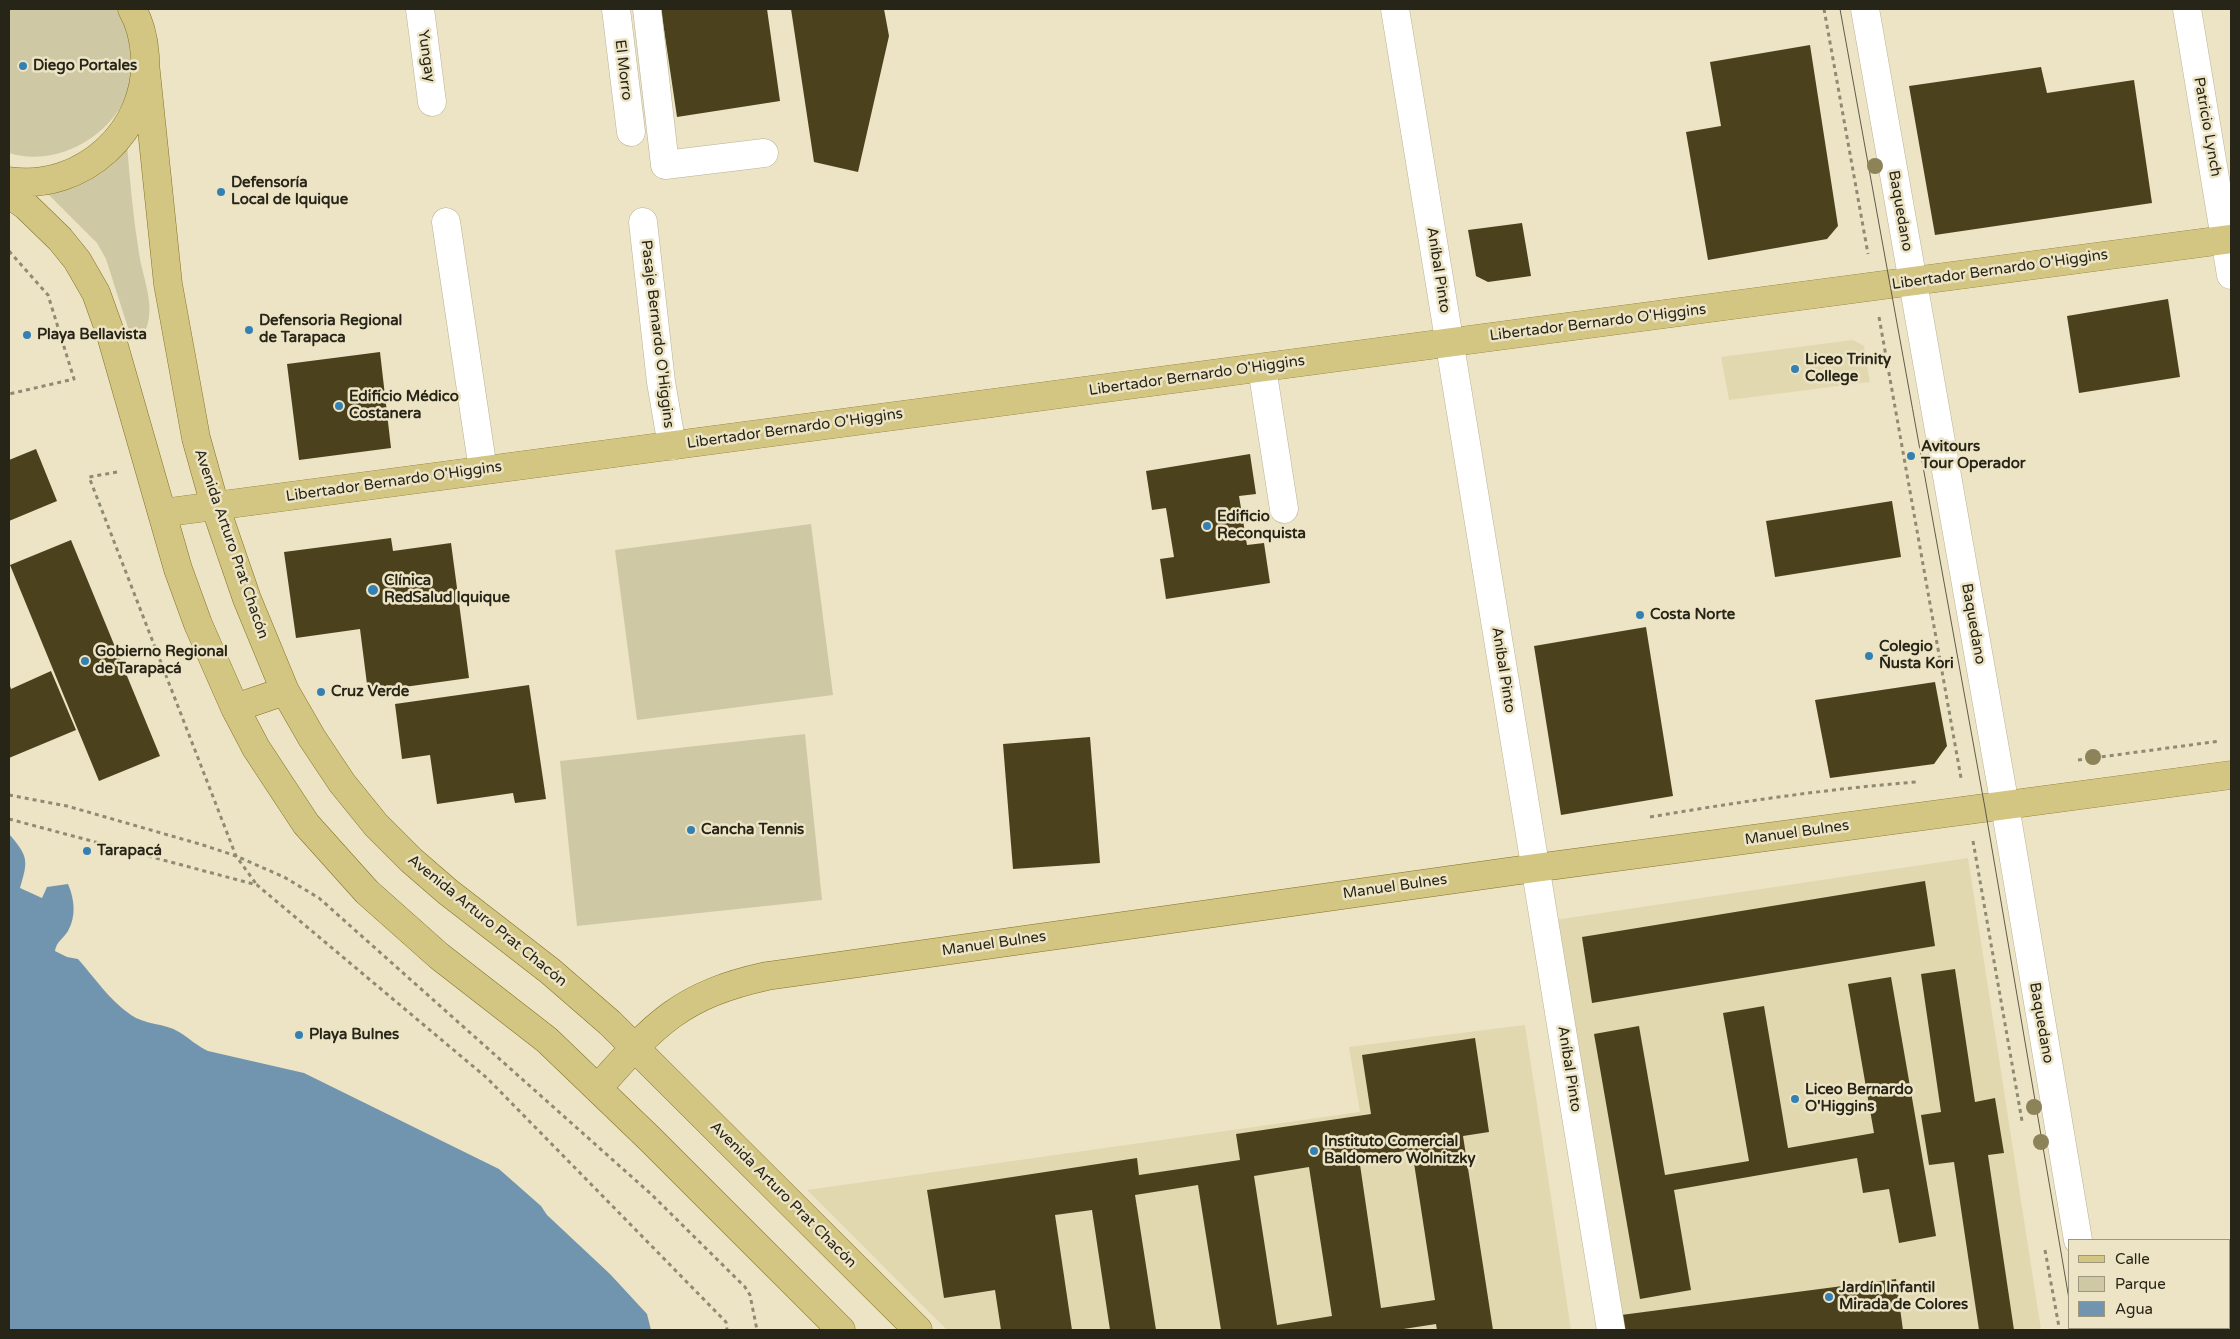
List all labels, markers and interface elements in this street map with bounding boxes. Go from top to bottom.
street label: Yungay [413,29,439,83]
street label: El Morro [610,39,636,101]
place label: Diego Portales [33,57,137,75]
marker: Diego Portales [17,60,29,72]
street label: Patricio Lynch [2189,76,2225,178]
street label: Baquedano [1884,169,1916,253]
place label: Defensoría Local de Iquique [231,174,348,209]
marker: Defensoría Local de Iquique [215,186,227,198]
street label: Aníbal Pinto [1422,226,1454,314]
street label: Pasaje Bernardo O'Higgins [637,239,677,429]
street label: Libertador Bernardo O'Higgins [1891,246,2109,294]
street label: Libertador Bernardo O'Higgins [1489,301,1707,345]
place label: Defensoria Regional de Tarapaca [259,312,402,347]
marker: Defensoria Regional de Tarapaca [243,324,255,336]
place label: Playa Bellavista [37,326,147,344]
marker: Playa Bellavista [21,329,33,341]
place label: Liceo Trinity College [1805,351,1891,386]
street label: Libertador Bernardo O'Higgins [1088,352,1306,400]
marker: Liceo Trinity College [1789,363,1801,375]
place label: Edificio Médico Costanera [349,388,459,423]
marker: Edificio Médico Costanera [333,400,345,412]
street label: Libertador Bernardo O'Higgins [686,405,904,453]
place label: Avitours Tour Operador [1921,438,2026,473]
street label: Avenida Arturo Prat Chacón [190,447,272,641]
marker: Avitours Tour Operador [1905,450,1917,462]
street label: Libertador Bernardo O'Higgins [285,458,503,506]
place label: Edificio Reconquista [1217,508,1306,543]
marker: Edificio Reconquista [1201,520,1213,532]
place label: Clínica RedSalud Iquique [384,572,510,607]
street label: Baquedano [1957,582,1989,666]
marker: Clínica RedSalud Iquique [366,583,380,597]
place label: Costa Norte [1650,606,1735,624]
marker: Costa Norte [1634,609,1646,621]
street label: Aníbal Pinto [1487,626,1519,714]
place label: Colegio Ñusta Kori [1879,638,1954,673]
place label: Gobierno Regional de Tarapacá [95,643,228,678]
marker: Colegio Ñusta Kori [1863,650,1875,662]
marker: Gobierno Regional de Tarapacá [79,655,91,667]
place label: Cruz Verde [331,683,409,701]
marker: Cruz Verde [315,686,327,698]
street label: Manuel Bulnes [1744,817,1850,849]
place label: Cancha Tennis [701,821,804,839]
marker: Cancha Tennis [685,824,697,836]
place label: Tarapacá [97,842,162,860]
marker: Tarapacá [81,845,93,857]
street label: Avenida Arturo Prat Chacón [404,851,570,991]
street label: Manuel Bulnes [1342,871,1448,903]
street label: Manuel Bulnes [941,928,1047,960]
street label: Baquedano [2025,981,2057,1065]
street label: Aníbal Pinto [1553,1025,1585,1113]
place label: Playa Bulnes [309,1026,399,1044]
marker: Playa Bulnes [293,1029,305,1041]
place label: Liceo Bernardo O'Higgins [1805,1081,1913,1116]
marker: Liceo Bernardo O'Higgins [1789,1093,1801,1105]
street label: Avenida Arturo Prat Chacón [706,1118,860,1272]
place label: Instituto Comercial Baldomero Wolnitzky [1324,1133,1476,1168]
marker: Instituto Comercial Baldomero Wolnitzky [1308,1145,1320,1157]
legend [2068,1239,2230,1329]
text: Calle [2115,1250,2150,1268]
text: Parque [2115,1275,2166,1293]
place label: Jardín Infantil Mirada de Colores [1839,1279,1968,1314]
marker: Jardín Infantil Mirada de Colores [1823,1291,1835,1303]
text: Agua [2115,1300,2153,1318]

